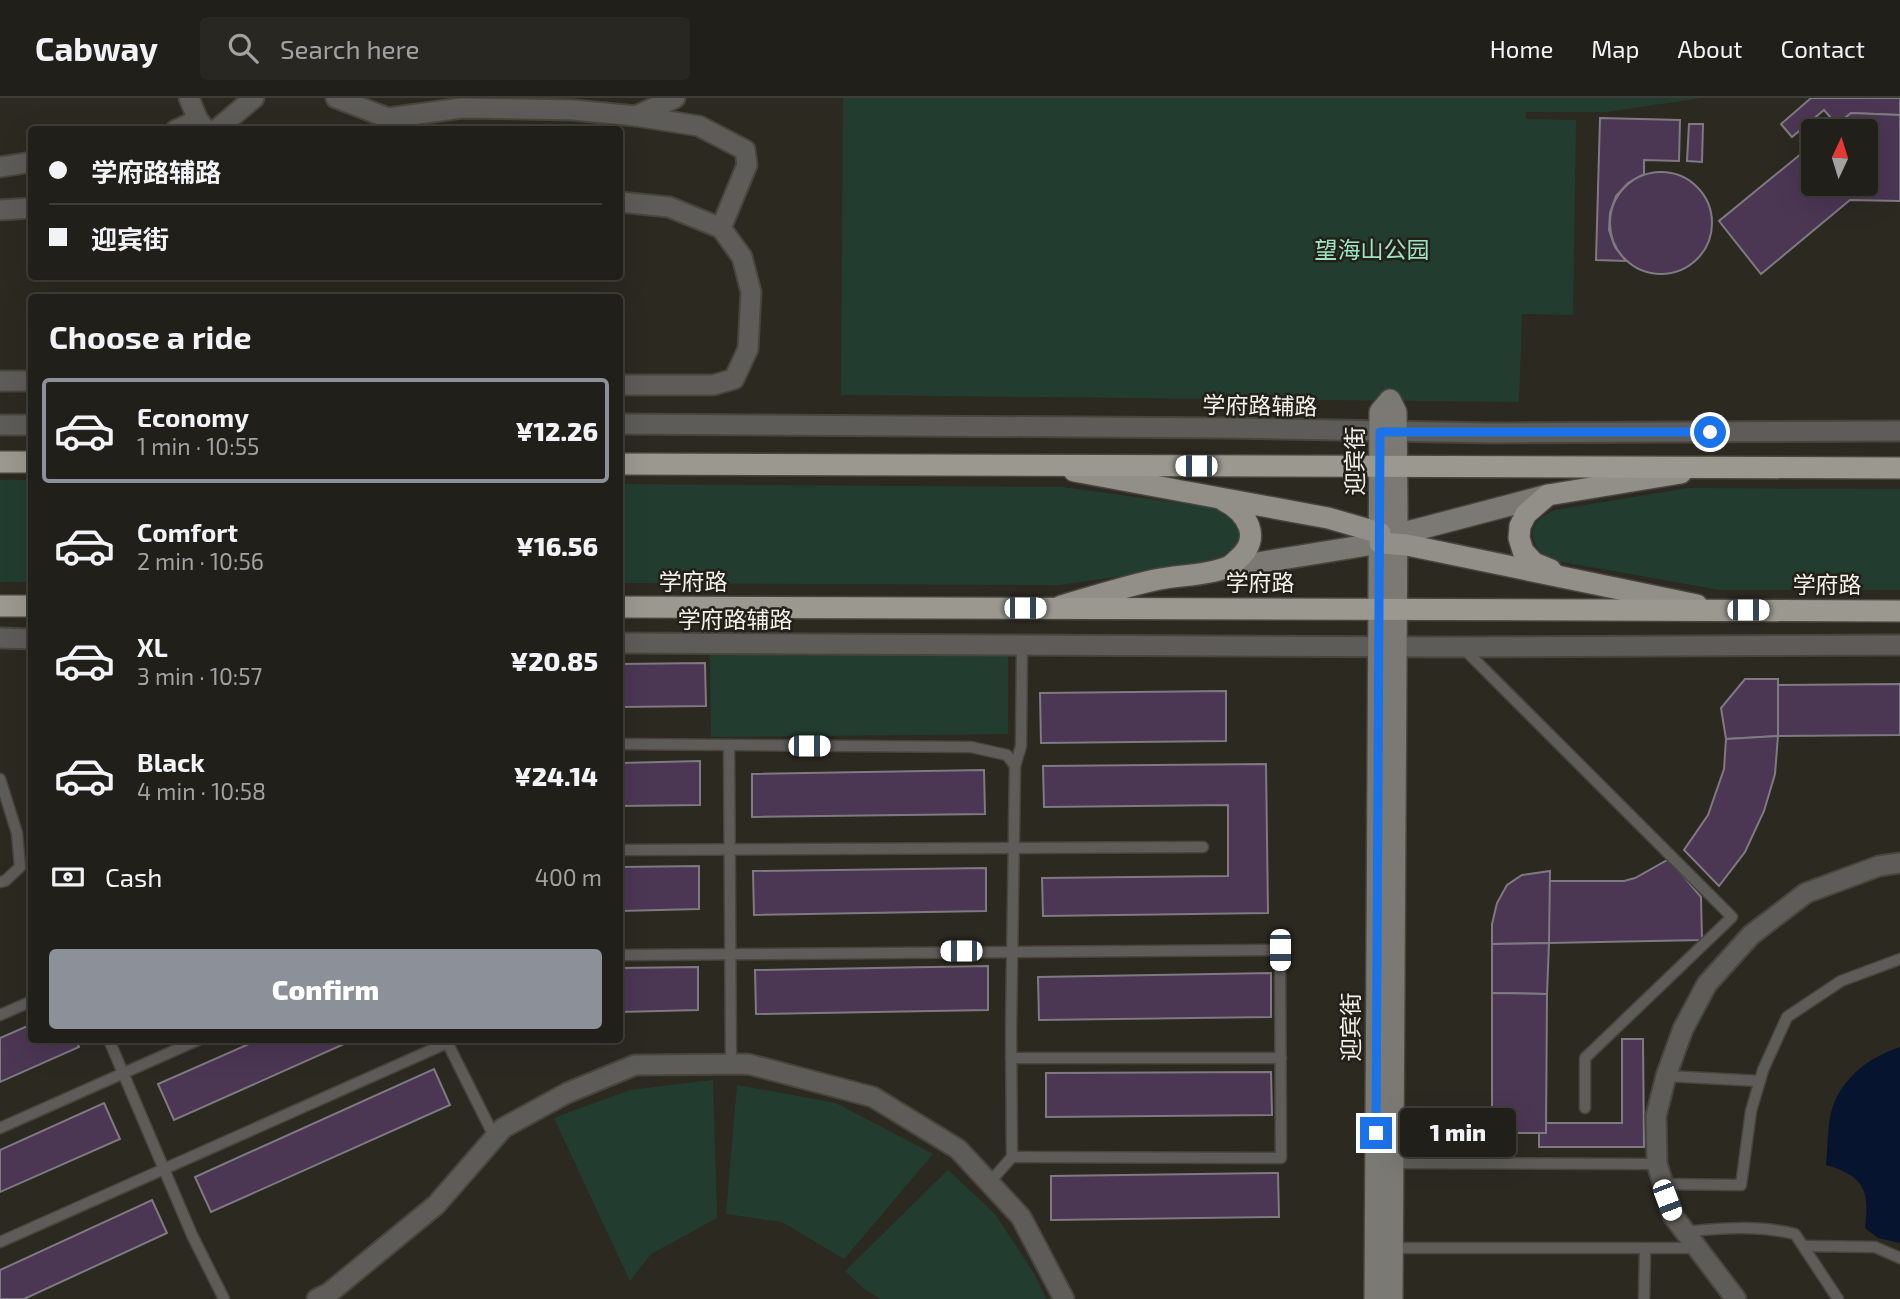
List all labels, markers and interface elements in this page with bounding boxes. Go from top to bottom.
search box [200,17,690,80]
text: Cabway [35,28,158,68]
icon: search [224,29,262,67]
text: Search here [280,33,420,64]
text: Home [1490,34,1553,63]
text: Map [1591,34,1639,63]
text: About [1677,34,1743,63]
text: Contact [1781,34,1865,63]
north arrow [1801,119,1878,196]
map controls [1801,119,1878,196]
text: 学府路辅路 [91,156,221,187]
text: 迎宾街 [91,223,169,254]
park label: 望海山公园 [1315,235,1430,263]
text: Choose a ride [49,317,252,355]
street label: 学府路辅路 [1202,390,1318,420]
icon: car [53,399,116,462]
text: Economy [137,401,249,432]
text: ¥12.26 [515,415,598,446]
route start [1694,416,1726,448]
street label: 迎宾街 [1340,427,1368,496]
text: 1 min · 10:55 [137,432,259,460]
car [1176,456,1218,477]
icon: car [53,514,116,577]
text: Comfort [137,516,238,547]
text: ¥16.56 [516,530,598,561]
text: 2 min · 10:56 [137,547,264,575]
street label: 学府路 [659,567,728,595]
street label: 学府路 [1226,568,1295,596]
street label: 学府路 [1793,570,1862,598]
car [1005,598,1047,619]
car [1728,600,1770,621]
street label: 学府路辅路 [678,605,793,633]
icon: car [53,629,116,692]
text: XL [137,631,168,662]
text: ¥20.85 [510,645,598,676]
text: 3 min · 10:57 [137,662,262,690]
car [789,736,831,757]
icon: car [53,744,116,807]
text: Black [137,746,205,777]
text: ¥24.14 [514,760,598,791]
text: 4 min · 10:58 [137,777,266,805]
icon: cash [49,858,87,896]
text: Cash [105,861,162,892]
text: 400 m [535,863,602,891]
car [1270,929,1291,971]
car [941,941,983,962]
button: Confirm [49,949,602,1029]
street label: 迎宾街 [1336,993,1364,1062]
callout: 1 min [1400,1108,1516,1158]
route end [1360,1117,1392,1149]
text: 1 min [1430,1118,1486,1146]
car [1650,1177,1685,1223]

